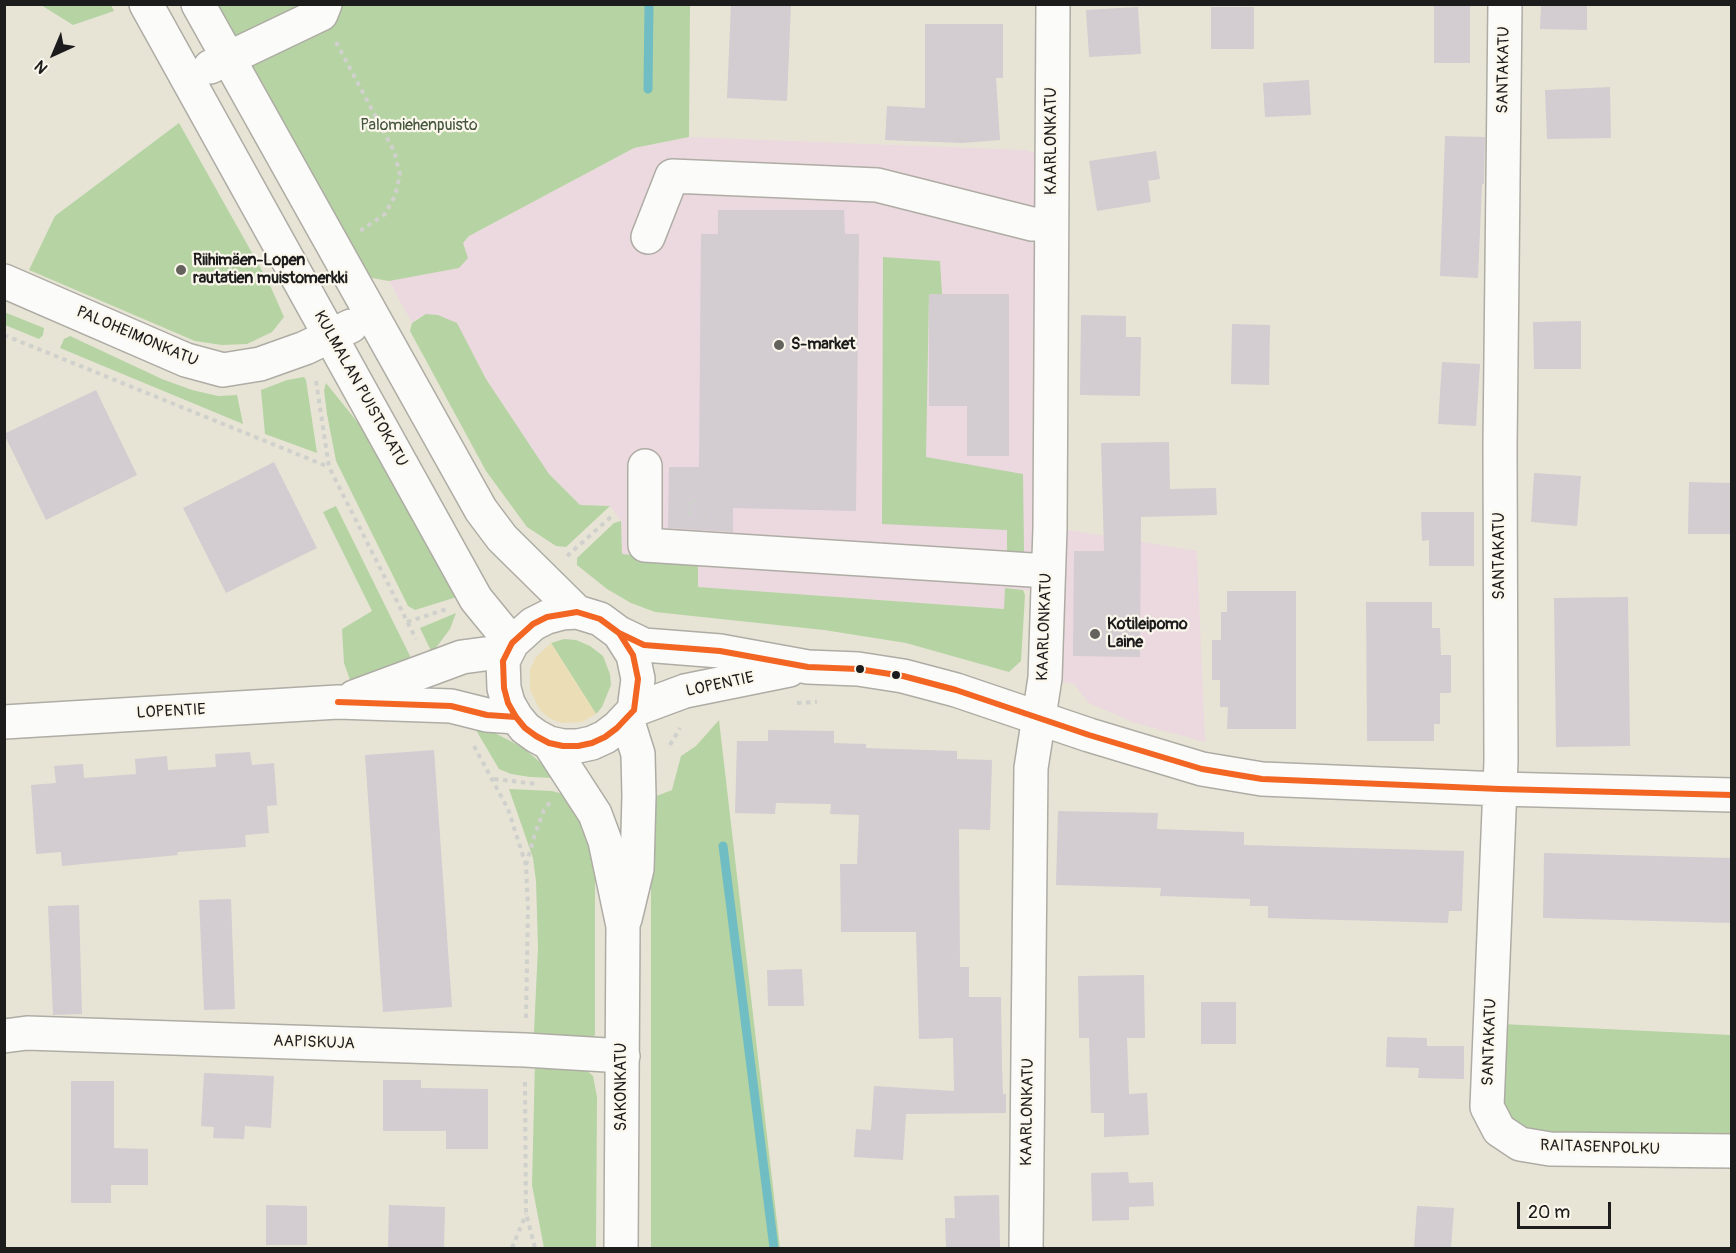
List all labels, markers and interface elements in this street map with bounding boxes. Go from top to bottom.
north arrow [24,24,84,84]
street label: SANTAKATU [1494,26,1514,114]
text: N [31,56,52,78]
street label: KAARLONKATU [1042,87,1062,195]
park label: Palomiehenpuisto [360,116,478,136]
place label: Riihimäen-Lopen rautatien muistomerkki [193,251,347,289]
marker: Riihimäen-Lopen rautatien muistomerkki [174,263,188,277]
street label: PALOHEIMONKATU [73,303,201,371]
street label: KULMALAN PUISTOKATU [309,308,411,470]
place label: S-market [791,335,856,355]
marker: S-market [772,338,786,352]
street label: SANTAKATU [1490,512,1510,600]
street label: KAARLONKATU [1034,573,1056,681]
place label: Kotileipomo Laine [1107,615,1188,653]
marker: Kotileipomo Laine [1088,627,1102,641]
unlabelled marker [854,663,866,675]
street label: LOPENTIE [684,668,756,702]
unlabelled marker [890,669,902,681]
street label: LOPENTIE [136,701,206,723]
street label: SANTAKATU [1479,998,1501,1086]
street label: AAPISKUJA [273,1032,355,1054]
street label: SAKONKATU [612,1043,632,1131]
street label: KAARLONKATU [1017,1058,1039,1166]
street label: RAITASENPOLKU [1540,1136,1660,1160]
scale bar [1520,1190,1614,1228]
text: 20 m [1528,1201,1570,1224]

